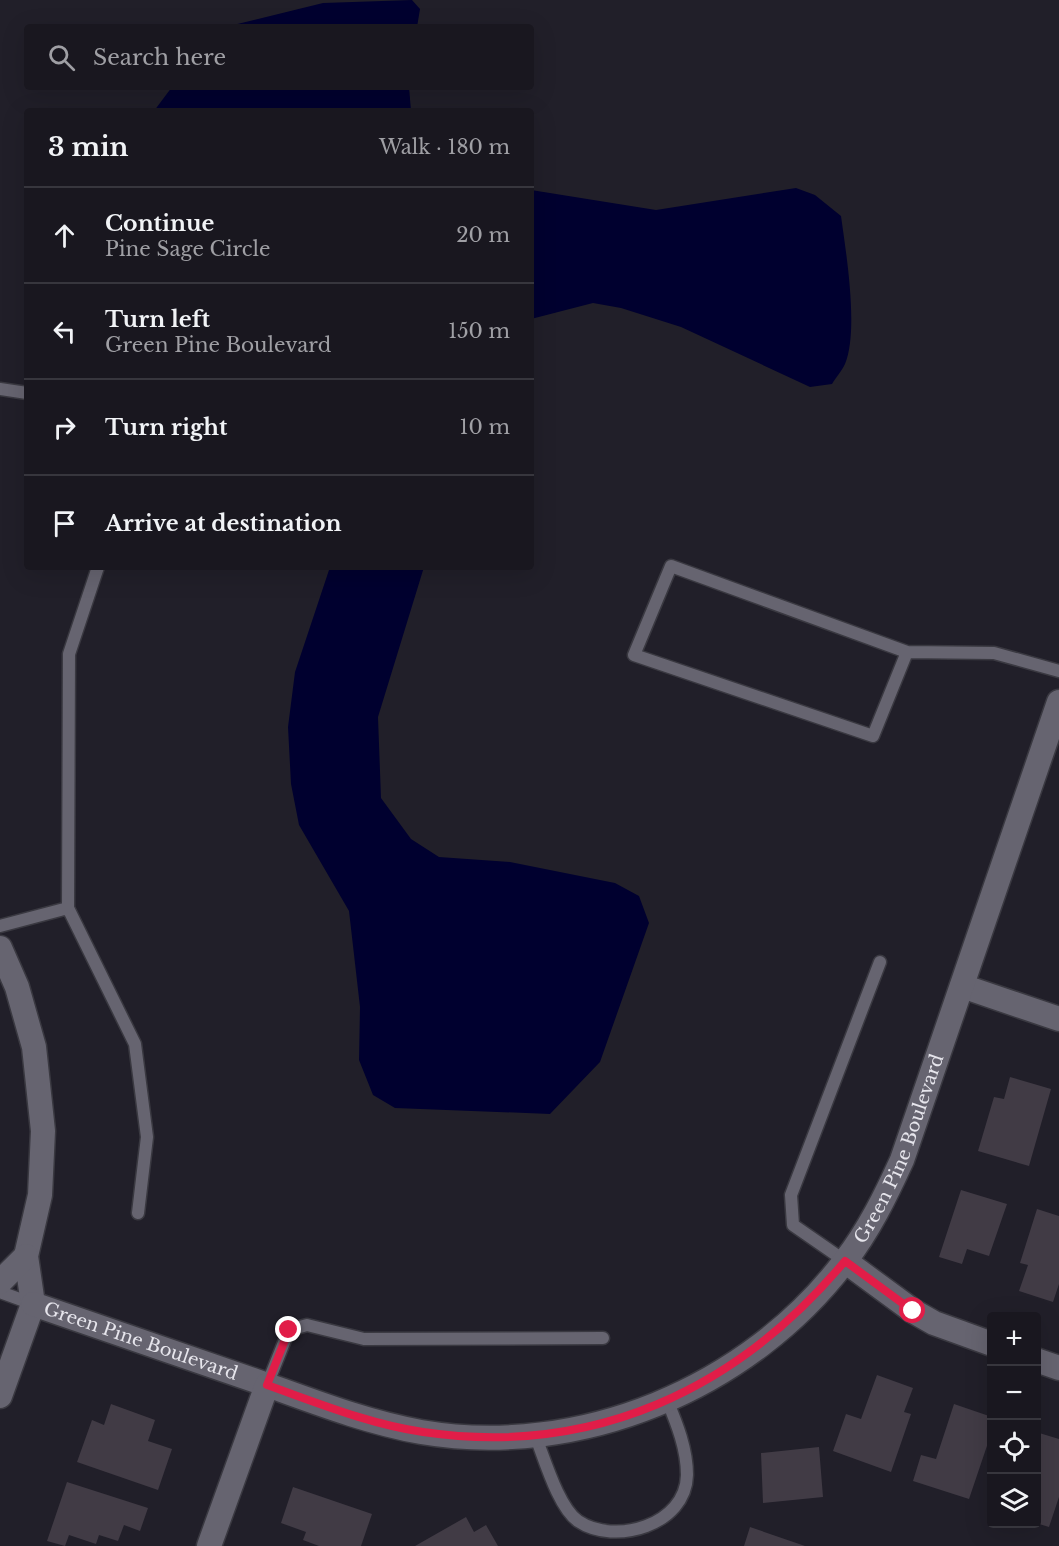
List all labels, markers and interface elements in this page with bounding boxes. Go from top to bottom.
search box [24,24,534,90]
icon: search [45,41,78,74]
text: Search here [93,44,226,71]
text: 3 min [48,131,129,163]
text: Walk · 180 m [379,135,510,159]
text: Continue [105,210,214,237]
icon: ahead [48,219,81,252]
text: 20 m [456,223,510,247]
text: Pine Sage Circle [105,237,270,261]
text: Turn left [105,306,210,333]
icon: left [48,315,81,348]
text: 150 m [448,319,510,343]
text: Green Pine Boulevard [105,333,331,357]
icon: right [48,411,81,444]
text: Turn right [105,414,227,441]
text: 10 m [460,415,510,439]
icon: arrive [48,507,81,540]
text: Arrive at destination [105,510,342,537]
street label: Green Pine Boulevard [849,1051,948,1248]
route start [899,1297,925,1323]
street label: Green Pine Boulevard [41,1298,241,1385]
map controls [987,1312,1041,1528]
button: + [987,1312,1041,1366]
route end [275,1316,301,1342]
button: − [987,1366,1041,1420]
button: locate [987,1420,1041,1474]
button: layers [987,1474,1041,1528]

